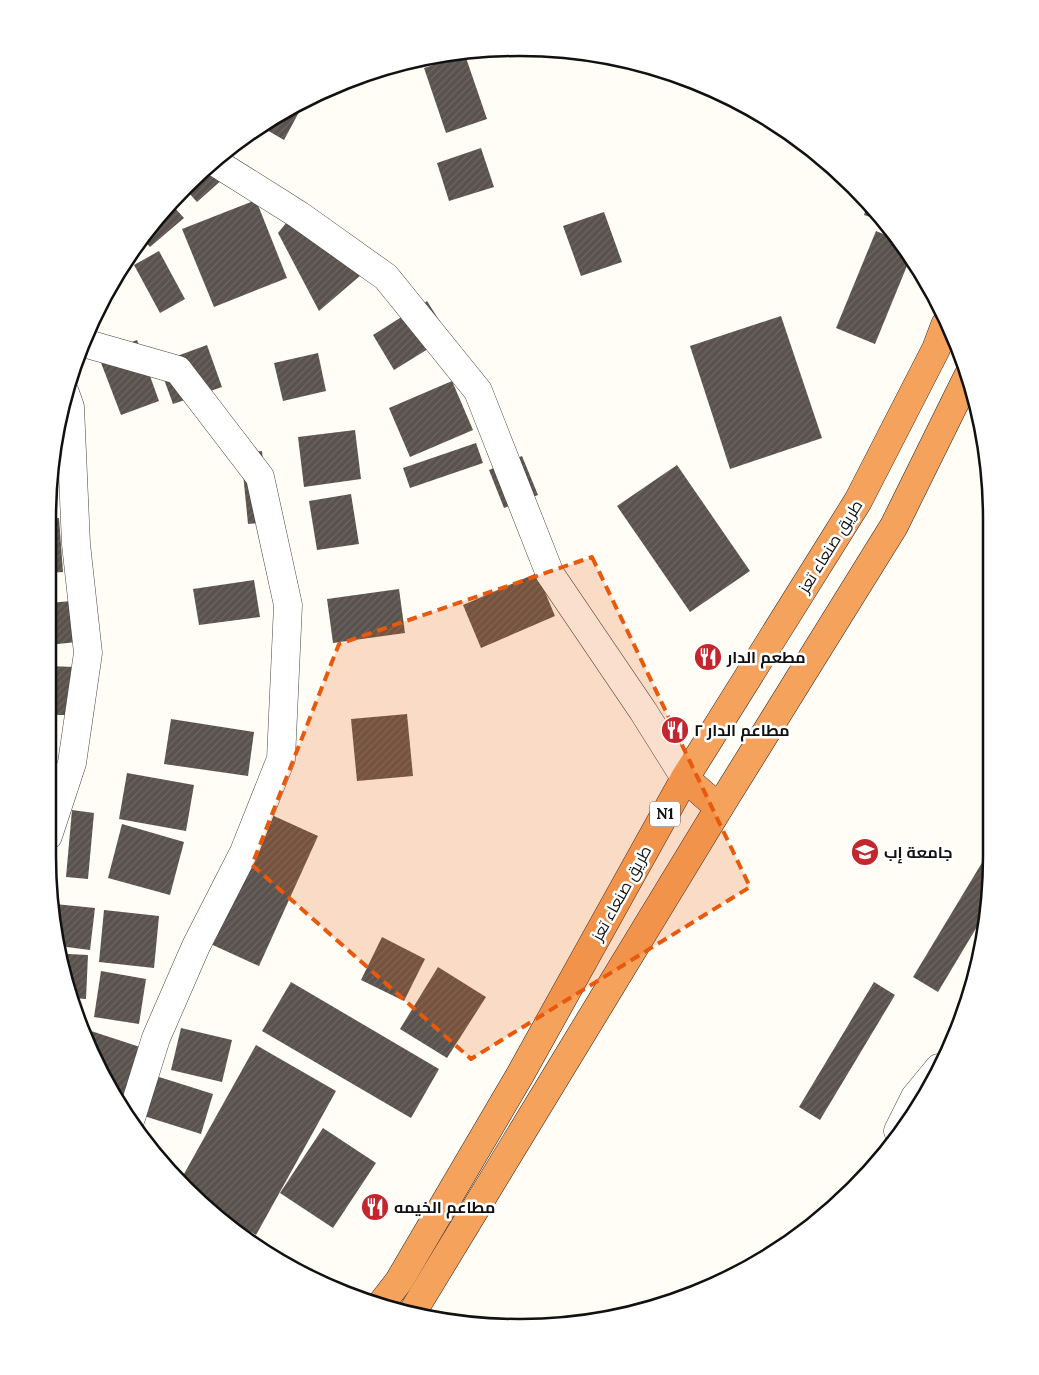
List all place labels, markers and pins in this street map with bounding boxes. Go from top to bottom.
restaurant icon: مطعم الدار [693,642,723,672]
place label: مطعم الدار [726,647,806,669]
restaurant icon: مطاعم الدار ٢ [660,715,690,745]
place label: مطاعم الدار ٢ [694,720,790,742]
school or university icon: جامعة إب [850,837,880,867]
place label: جامعة إب [884,842,952,864]
restaurant icon: مطاعم الخيمه [360,1192,390,1222]
place label: مطاعم الخيمه [394,1197,495,1219]

